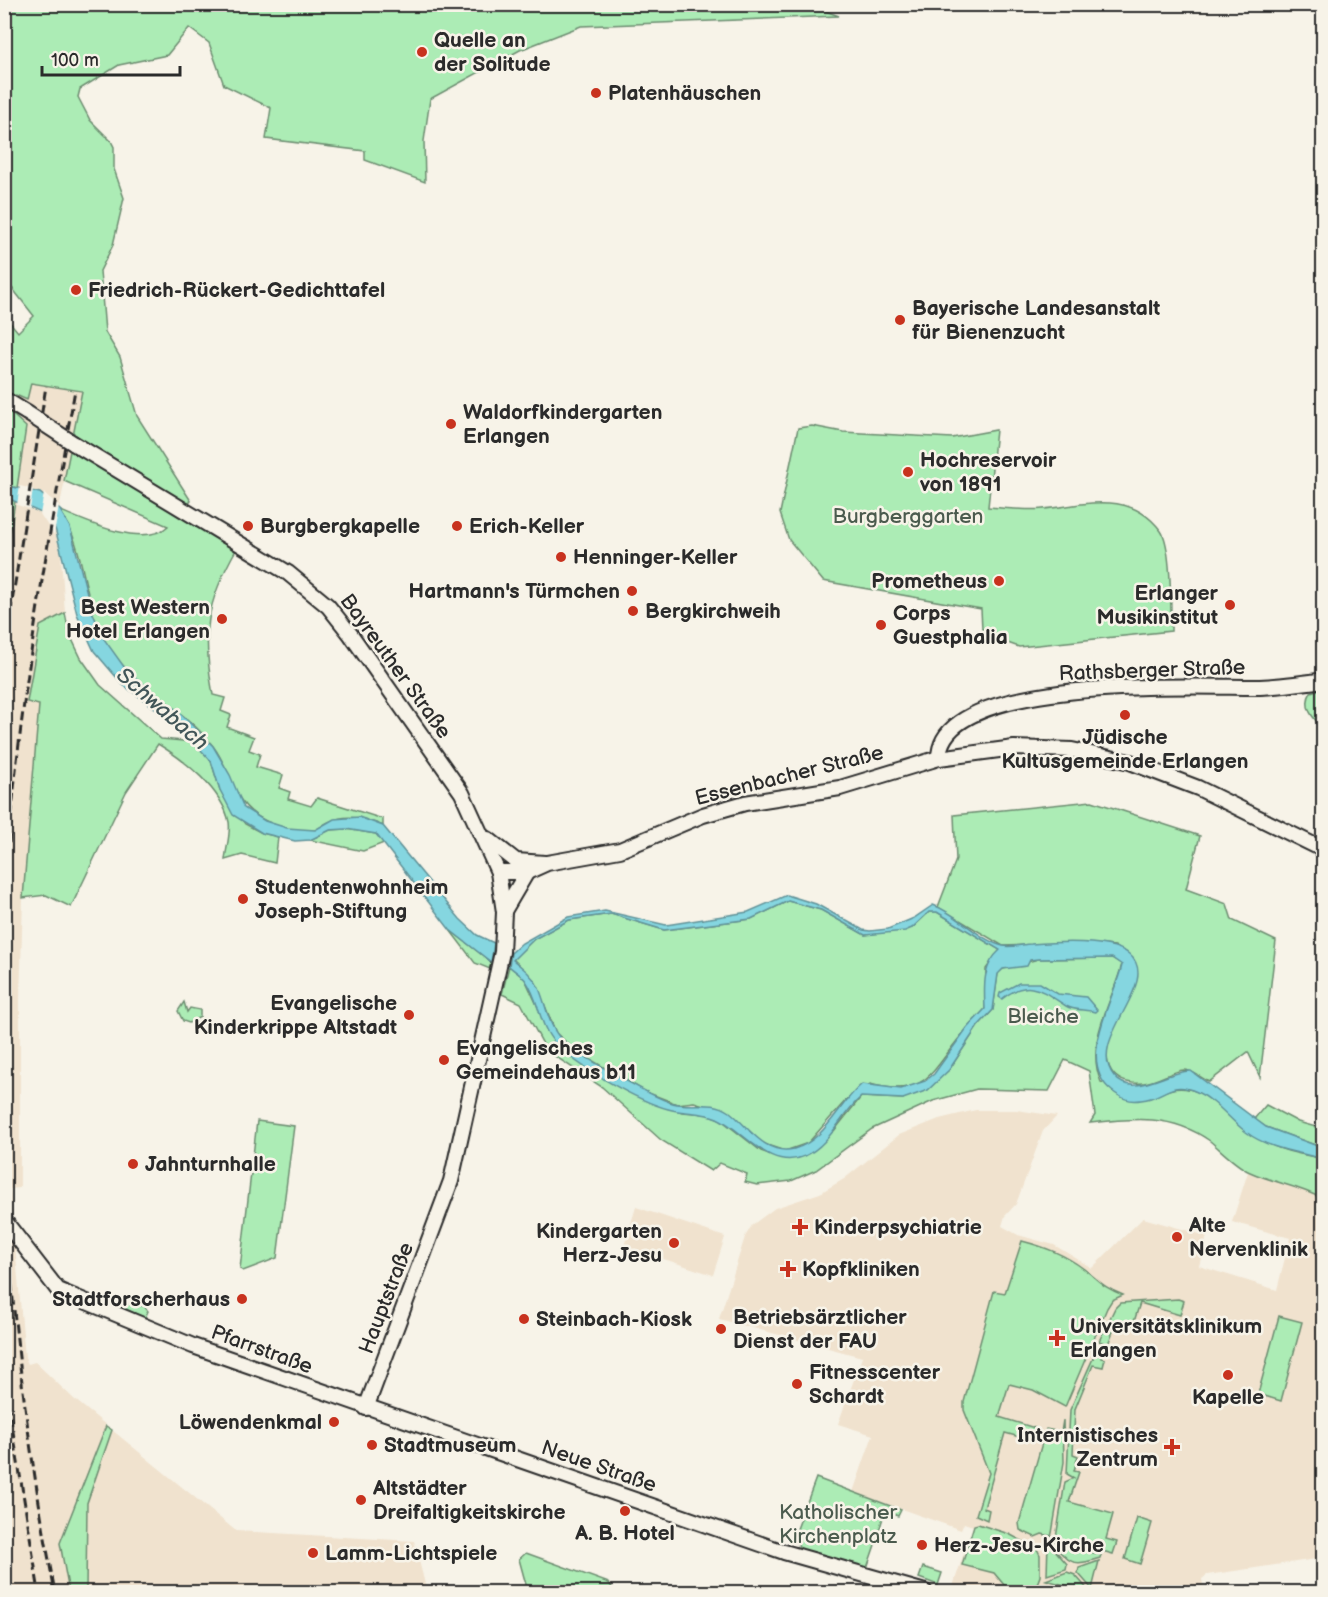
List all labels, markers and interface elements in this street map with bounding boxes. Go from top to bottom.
place label: Quelle an der Solitude [434,28,551,77]
scale bar [42,39,180,77]
marker: Quelle an der Solitude [415,45,429,59]
text: 100 m [51,50,99,71]
place label: Platenhäuschen [608,81,761,106]
marker: Platenhäuschen [589,86,603,100]
place label: Friedrich-Rückert-Gedichttafel [88,278,385,303]
marker: Friedrich-Rückert-Gedichttafel [69,283,83,297]
place label: Bayerische Landesanstalt für Bienenzucht [912,296,1160,345]
marker: Bayerische Landesanstalt für Bienenzucht [893,313,907,327]
place label: Waldorfkindergarten Erlangen [463,400,662,449]
marker: Waldorfkindergarten Erlangen [444,417,458,431]
place label: Hochreservoir von 1891 [919,448,1057,497]
marker: Hochreservoir von 1891 [901,465,915,479]
park label: Burgberggarten [833,504,983,529]
place label: Burgbergkapelle [260,514,420,539]
place label: Erich-Keller [469,514,585,539]
marker: Burgbergkapelle [241,519,255,533]
marker: Erich-Keller [450,519,464,533]
place label: Henninger-Keller [573,545,738,570]
marker: Henninger-Keller [554,550,568,564]
place label: Prometheus [871,569,987,594]
marker: Prometheus [992,574,1006,588]
place label: Hartmann's Türmchen [409,579,620,604]
place label: Erlanger Musikinstitut [1096,581,1219,630]
marker: Hartmann's Türmchen [625,584,639,598]
street label: Bayreuther Straße [335,589,456,744]
place label: Best Western Hotel Erlangen [66,595,210,644]
marker: Erlanger Musikinstitut [1223,598,1237,612]
place label: Bergkirchweih [645,599,781,624]
place label: Corps Guestphalia [893,601,1008,650]
marker: Bergkirchweih [626,604,640,618]
marker: Best Western Hotel Erlangen [215,612,229,626]
marker: Corps Guestphalia [874,618,888,632]
street label: Rathsberger Straße [1058,655,1246,686]
water label: Schwabach [110,662,214,756]
marker: Jüdische Kultusgemeinde Erlangen [1118,708,1132,722]
place label: Jüdische Kultusgemeinde Erlangen [1001,725,1249,774]
street label: Essenbacher Straße [692,740,886,811]
place label: Studentenwohnheim Joseph-Stiftung [255,875,448,924]
marker: Studentenwohnheim Joseph-Stiftung [236,892,250,906]
place label: Evangelische Kinderkrippe Altstadt [194,991,397,1040]
park label: Bleiche [1007,1004,1079,1029]
marker: Evangelische Kinderkrippe Altstadt [402,1008,416,1022]
place label: Evangelisches Gemeindehaus b11 [456,1036,636,1085]
marker: Evangelisches Gemeindehaus b11 [437,1053,451,1067]
place label: Jahnturnhalle [145,1152,276,1177]
marker: Jahnturnhalle [126,1157,140,1171]
place label: Alte Nervenklinik [1188,1213,1308,1262]
place label: Kinderpsychiatrie [814,1215,982,1240]
marker: Kinderpsychiatrie [791,1218,809,1236]
place label: Kindergarten Herz-Jesu [536,1219,662,1268]
marker: Alte Nervenklinik [1170,1230,1184,1244]
marker: Kindergarten Herz-Jesu [667,1236,681,1250]
street label: Hauptstraße [354,1239,419,1357]
place label: Kopfkliniken [802,1257,920,1282]
marker: Kopfkliniken [779,1260,797,1278]
place label: Stadtforscherhaus [52,1287,230,1312]
marker: Stadtforscherhaus [235,1292,249,1306]
place label: Betriebsärztlicher Dienst der FAU [733,1305,907,1354]
place label: Steinbach-Kiosk [536,1307,692,1332]
marker: Steinbach-Kiosk [517,1312,531,1326]
place label: Universitätsklinikum Erlangen [1070,1314,1262,1363]
street label: Pfarrstraße [208,1320,316,1379]
marker: Betriebsärztlicher Dienst der FAU [714,1322,728,1336]
marker: Universitätsklinikum Erlangen [1048,1329,1066,1347]
place label: Fitnesscenter Schardt [809,1360,941,1409]
marker: Kapelle [1221,1368,1235,1382]
marker: Fitnesscenter Schardt [790,1377,804,1391]
place label: Kapelle [1192,1385,1264,1410]
place label: Löwendenkmal [179,1410,322,1435]
marker: Löwendenkmal [327,1415,341,1429]
place label: Internistisches Zentrum [1017,1423,1158,1472]
place label: Stadtmuseum [384,1433,517,1458]
street label: Neue Straße [538,1435,660,1498]
marker: Stadtmuseum [365,1438,379,1452]
marker: Internistisches Zentrum [1163,1438,1181,1456]
place label: Altstädter Dreifaltigkeitskirche [372,1476,566,1525]
marker: Altstädter Dreifaltigkeitskirche [354,1493,368,1507]
park label: Katholischer Kirchenplatz [779,1500,898,1549]
marker: A. B. Hotel [618,1504,632,1518]
place label: A. B. Hotel [574,1521,675,1546]
place label: Herz-Jesu-Kirche [934,1533,1104,1558]
marker: Herz-Jesu-Kirche [915,1538,929,1552]
place label: Lamm-Lichtspiele [325,1541,497,1566]
marker: Lamm-Lichtspiele [306,1546,320,1560]

